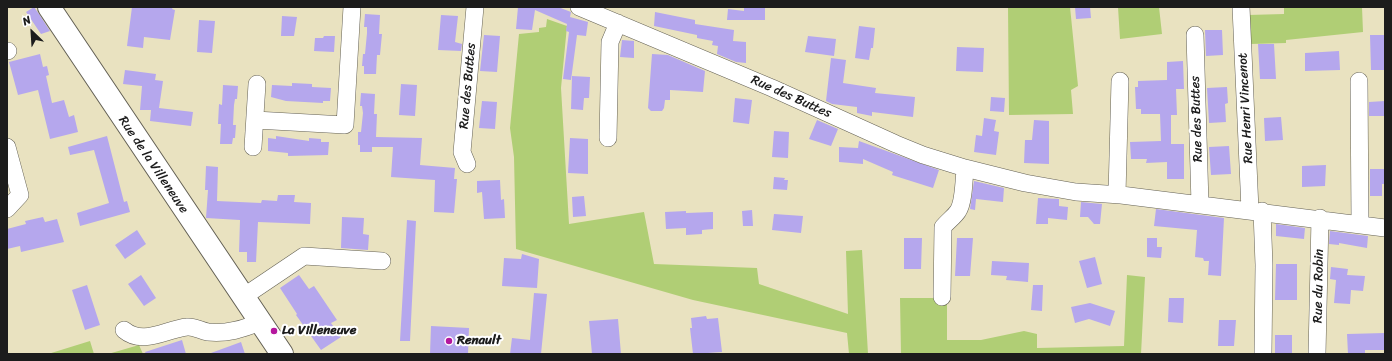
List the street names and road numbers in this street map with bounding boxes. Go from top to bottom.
street label: Rue des Buttes [456,42,480,130]
street label: Rue Henri Vincenot [1235,52,1257,164]
street label: Rue des Buttes [748,72,834,122]
street label: Rue des Buttes [1188,76,1206,162]
street label: Rue de la Villeneuve [115,113,191,217]
street label: Rue du Robin [1311,249,1327,323]

